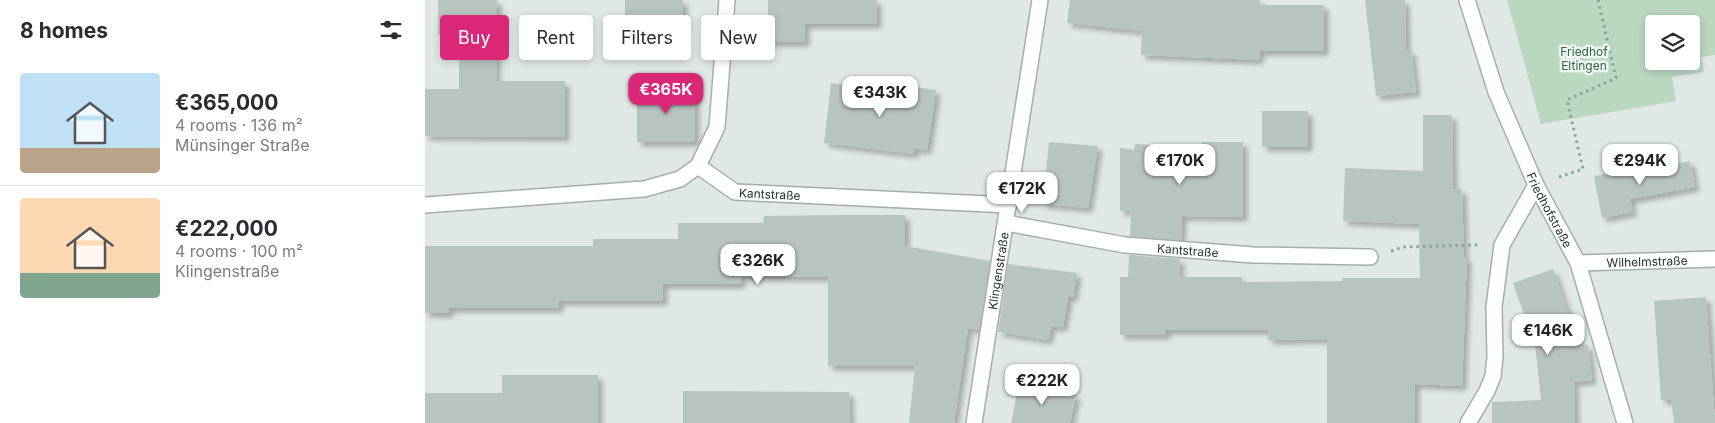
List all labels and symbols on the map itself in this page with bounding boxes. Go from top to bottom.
park label: Friedhof Eltingen [1560,44,1608,73]
pin: €365K [631,72,701,115]
pin: €343K [845,76,915,118]
pin: €170K [1145,144,1215,186]
pin: €294K [1605,144,1675,186]
street label: Friedhofstraße [1524,170,1576,250]
pin: €172K [987,172,1057,214]
street label: Kantstraße [739,185,801,203]
street label: Klingenstraße [984,231,1011,311]
street label: Kantstraße [1156,240,1219,260]
pin: €326K [723,244,793,286]
street label: Wilhelmstraße [1606,252,1688,270]
pin: €146K [1513,314,1583,356]
pin: €222K [1007,364,1077,406]

